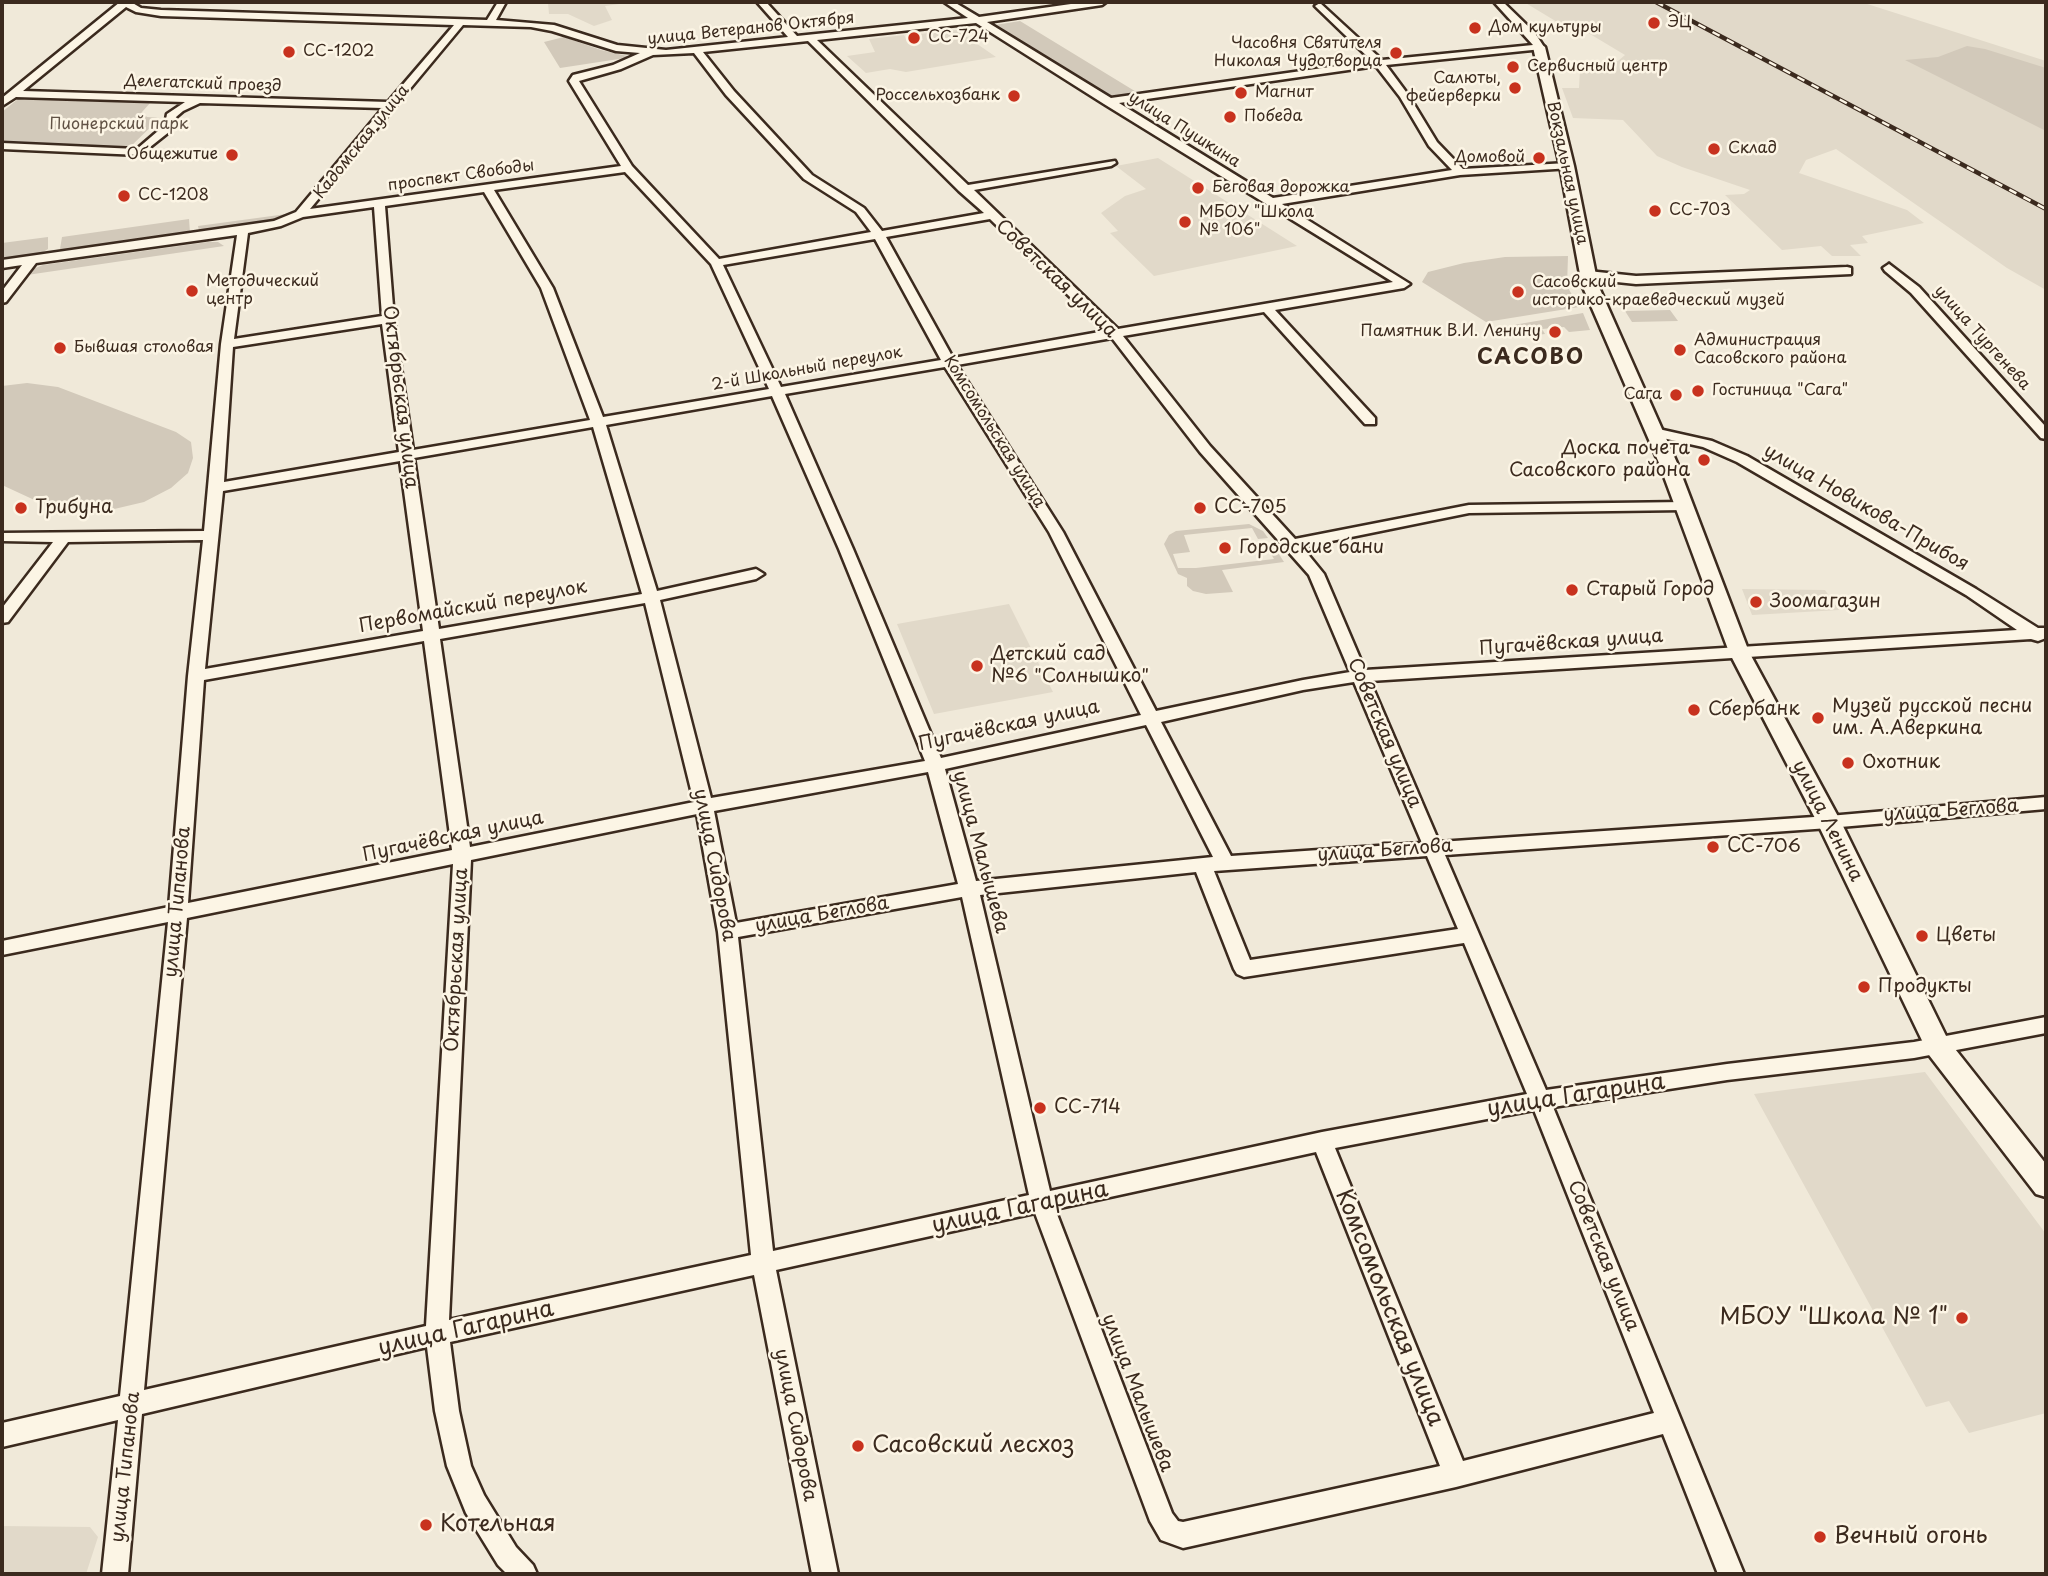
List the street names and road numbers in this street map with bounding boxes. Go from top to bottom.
street label: улица Ветеранов Октября [647,9,855,49]
street label: Делегатский проезд [124,72,282,96]
street label: Кадомская улица [310,81,414,203]
street label: улица Пушкина [1125,88,1243,172]
street label: Вокзальная улица [1542,100,1592,246]
street label: проспект Свободы [387,156,535,196]
street label: Советская улица [990,215,1122,343]
street label: улица Тургенева [1930,282,2034,394]
street label: Октябрьская улица [377,304,423,490]
street label: 2-й Школьный переулок [710,343,904,395]
street label: Комсомольская улица [939,352,1049,512]
street label: улица Новикова-Прибоя [1759,440,1973,576]
street label: Первомайский переулок [357,576,589,638]
street label: Пугачёвская улица [1478,625,1664,661]
street label: Советская улица [1342,655,1426,811]
street label: Пугачёвская улица [916,696,1102,756]
street label: улица Ленина [1787,757,1867,885]
street label: улица Малышева [947,768,1013,936]
street label: улица Сидорова [688,787,740,943]
street label: улица Беглова [1883,795,2019,827]
street label: Пугачёвская улица [360,807,546,867]
street label: улица Типанова [160,825,196,979]
street label: улица Беглова [1317,835,1453,867]
street label: Октябрьская улица [441,867,473,1053]
street label: улица Беглова [753,892,891,938]
street label: улица Гагарина [1485,1068,1667,1124]
street label: улица Гагарина [929,1176,1111,1240]
street label: Советская улица [1562,1177,1644,1335]
street label: Комсомольская улица [1329,1186,1449,1430]
street label: улица Гагарина [375,1295,557,1363]
street label: улица Малышева [1096,1311,1178,1475]
street label: улица Сидорова [769,1347,821,1503]
street label: улица Типанова [107,1390,145,1544]

